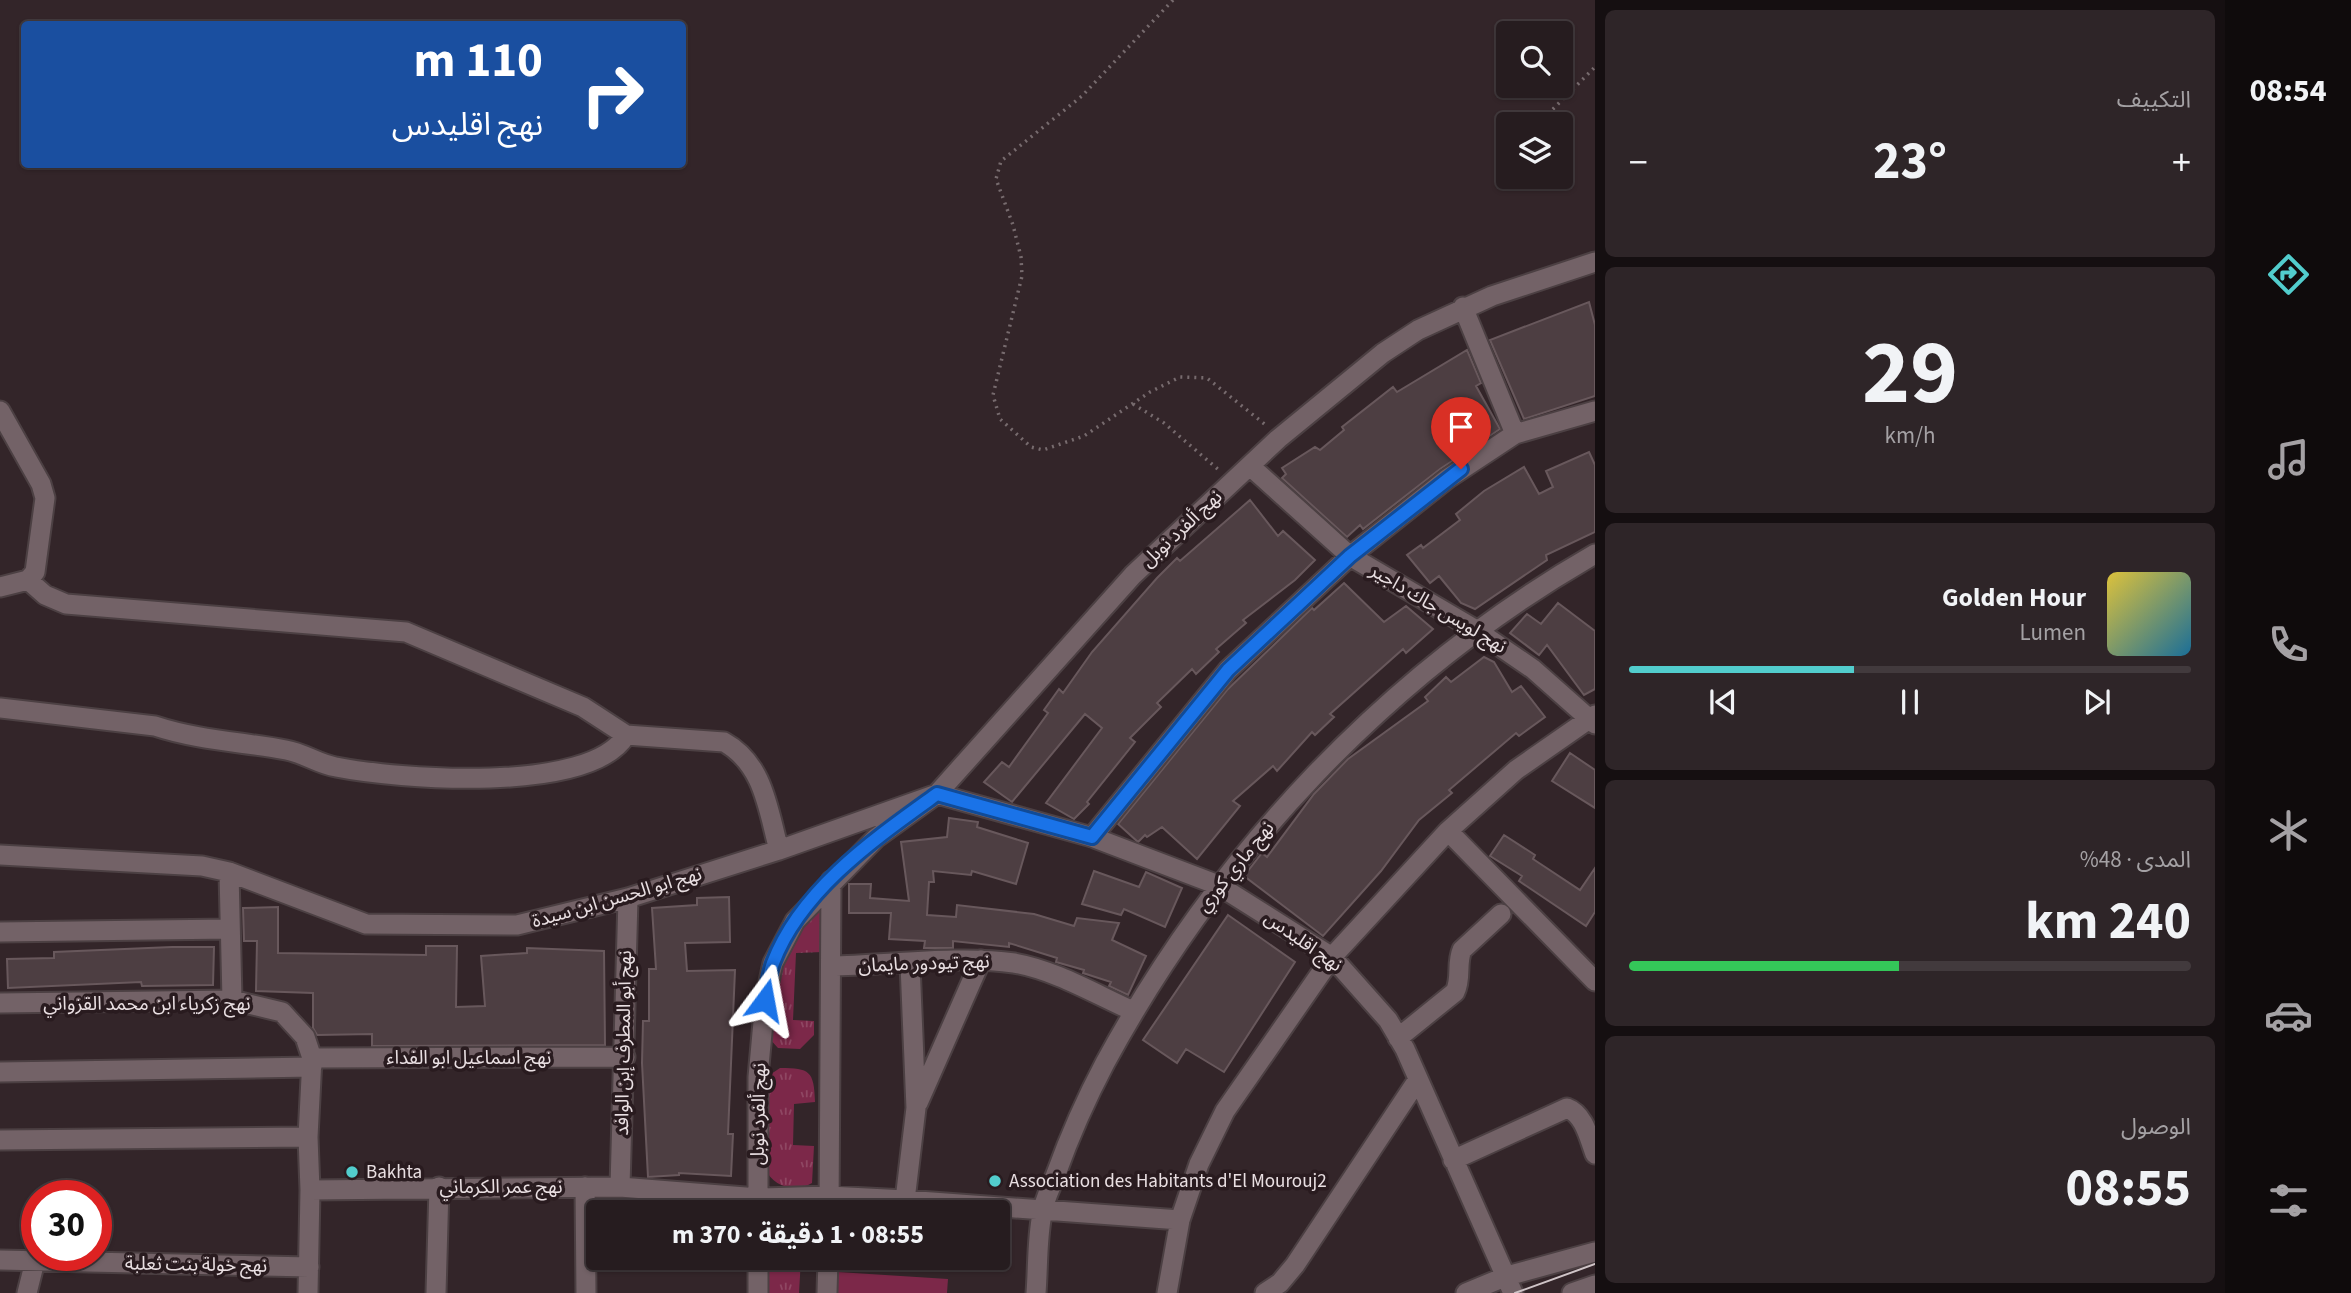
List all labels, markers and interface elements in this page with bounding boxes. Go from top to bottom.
map controls [1496,21,1573,189]
button: search [1496,21,1573,98]
text: 110 m [414,26,543,96]
icon: right [567,49,658,140]
text: 08:54 [2249,68,2327,114]
text: التكييف [2117,83,2191,116]
text: نهج اقليدس [392,102,543,148]
button: layers [1496,112,1573,189]
text: 23° [1873,125,1947,199]
text: − [1629,136,1648,190]
text: + [2172,136,2191,190]
icon: directions [2264,250,2313,299]
text: 29 [1862,309,1958,438]
pin [1431,397,1491,469]
icon: arrive [1442,408,1480,446]
text: km/h [1885,419,1936,452]
icon: music [2264,435,2313,484]
street label: نهج ألفرد نوبل [1135,484,1229,574]
street label: نهج لويس جاك داجير [1364,557,1511,660]
text: Golden Hour [1942,579,2086,616]
text: Lumen [2019,616,2086,649]
icon: phone [2264,620,2313,669]
icon: previous [1704,683,1742,721]
icon: pause [1891,683,1929,721]
icon: next [2078,683,2116,721]
icon: climate [2264,806,2313,855]
street label: نهج ماري كوري [1191,816,1281,918]
text: المدى · 48% [2080,843,2191,876]
street label: نهج ابو الحسن ابن سيدة [529,861,705,935]
text: 240 km [2025,885,2191,959]
street label: نهج اقليدس [1258,905,1348,979]
street label: نهج تيودور مايمان [858,948,990,980]
street label: نهج أبو المطرف إبن الوافد [609,950,639,1136]
position arrow [728,963,802,1037]
street label: نهج زكرياء ابن محمد القزواني [43,991,251,1018]
icon: car [2264,991,2313,1040]
street label: نهج اسماعيل ابو الفداء [387,1045,551,1072]
street label: نهج ألفرد نوبل [745,1062,773,1166]
text: الوصول [2121,1110,2191,1143]
text: 08:55 [2066,1152,2191,1226]
place label: Bakhta [366,1159,422,1186]
marker: Bakhta [344,1164,360,1180]
place label: Association des Habitants d'El Mourouj2 [1009,1168,1327,1195]
marker: Association des Habitants d'El Mourouj2 [987,1173,1003,1189]
street label: نهج عمر الكرماني [439,1174,563,1201]
icon: filters [2264,1176,2313,1225]
speed limit sign: 30 [21,1180,112,1271]
text: 08:55 · 1 دقيقة · 370 m [672,1216,924,1253]
street label: نهج خولة بنت ثعلبة [125,1250,267,1280]

